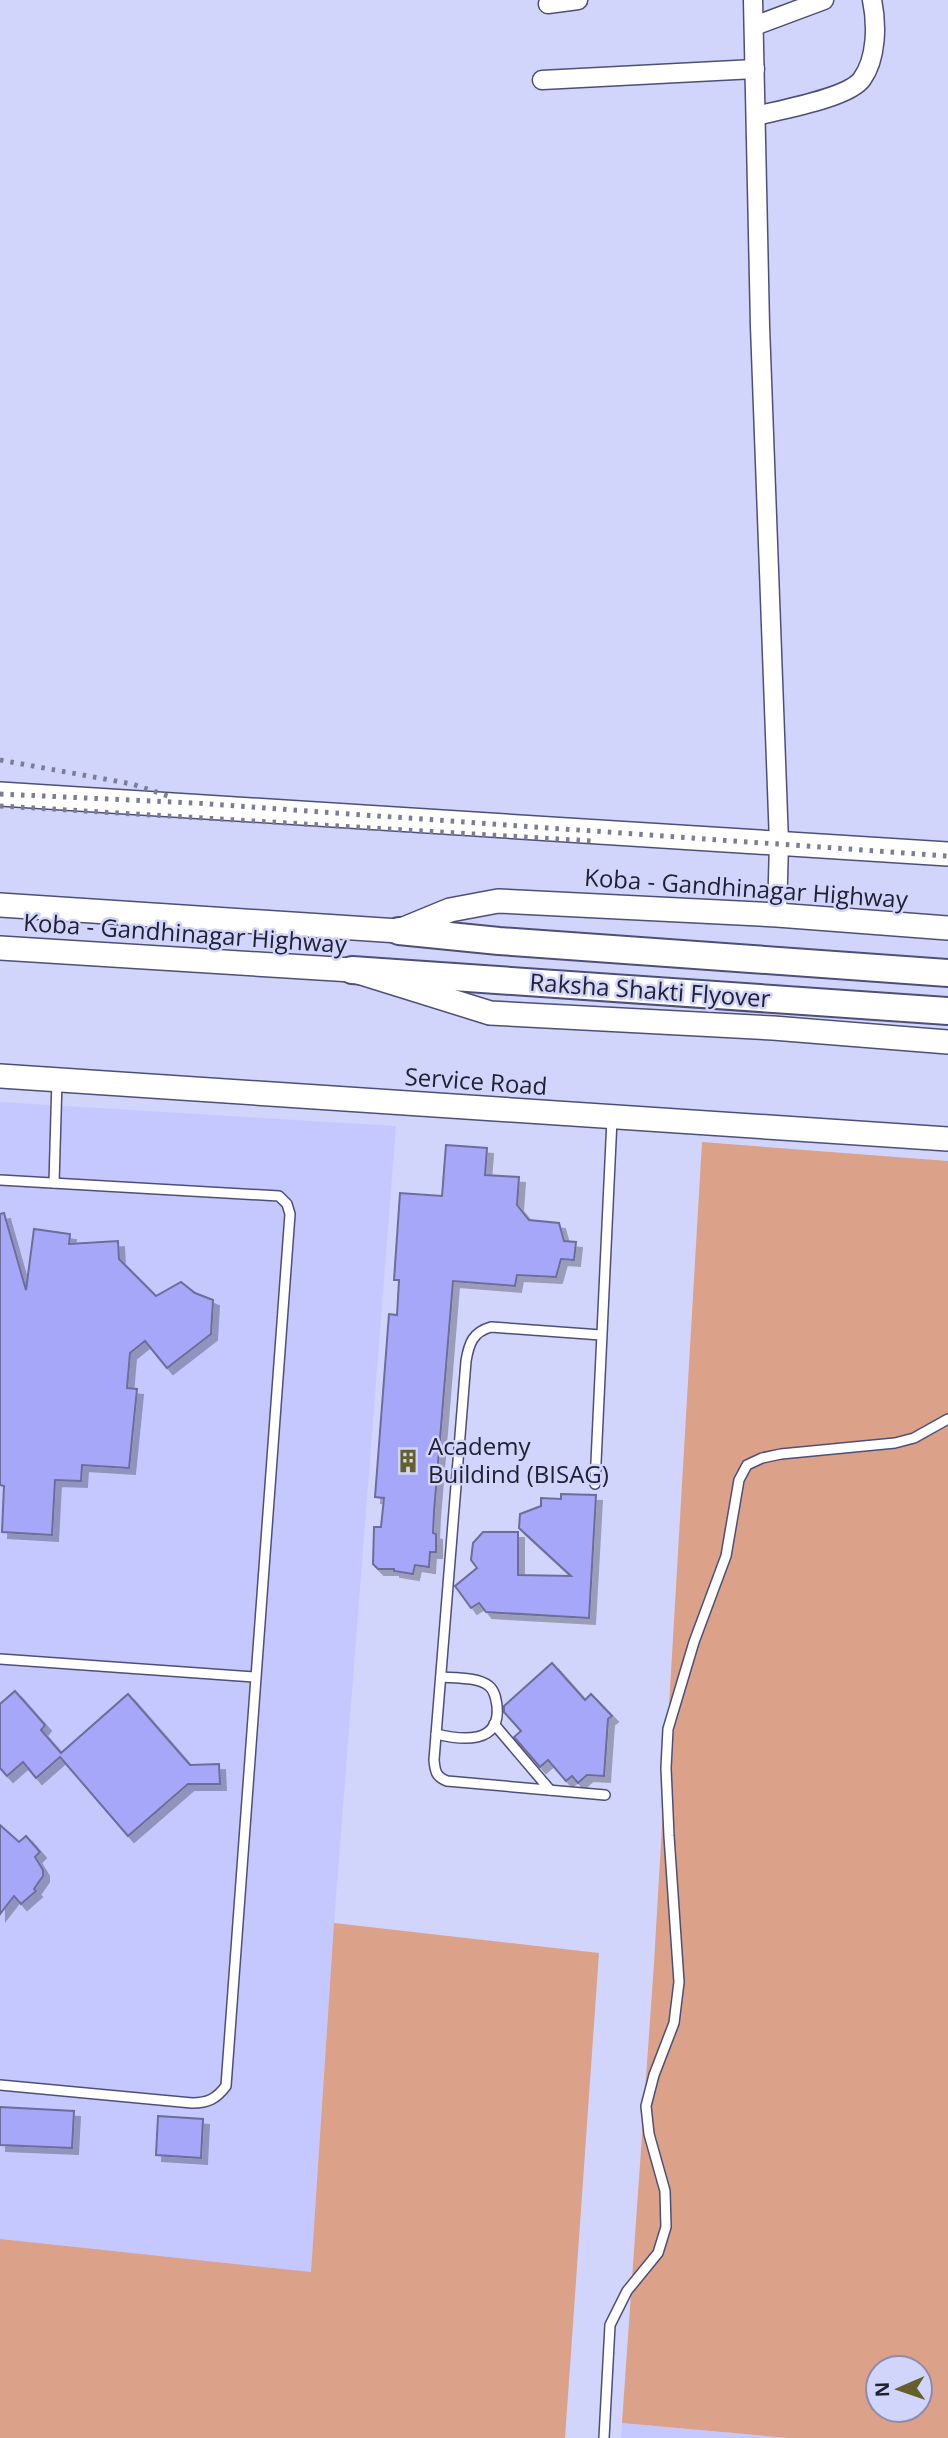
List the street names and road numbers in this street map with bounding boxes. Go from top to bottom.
street label: Koba - Gandhinagar Highway [583,860,910,915]
street label: Koba - Gandhinagar Highway [22,905,349,960]
street label: Raksha Shakti Flyover [529,965,772,1014]
street label: Service Road [404,1059,549,1102]

